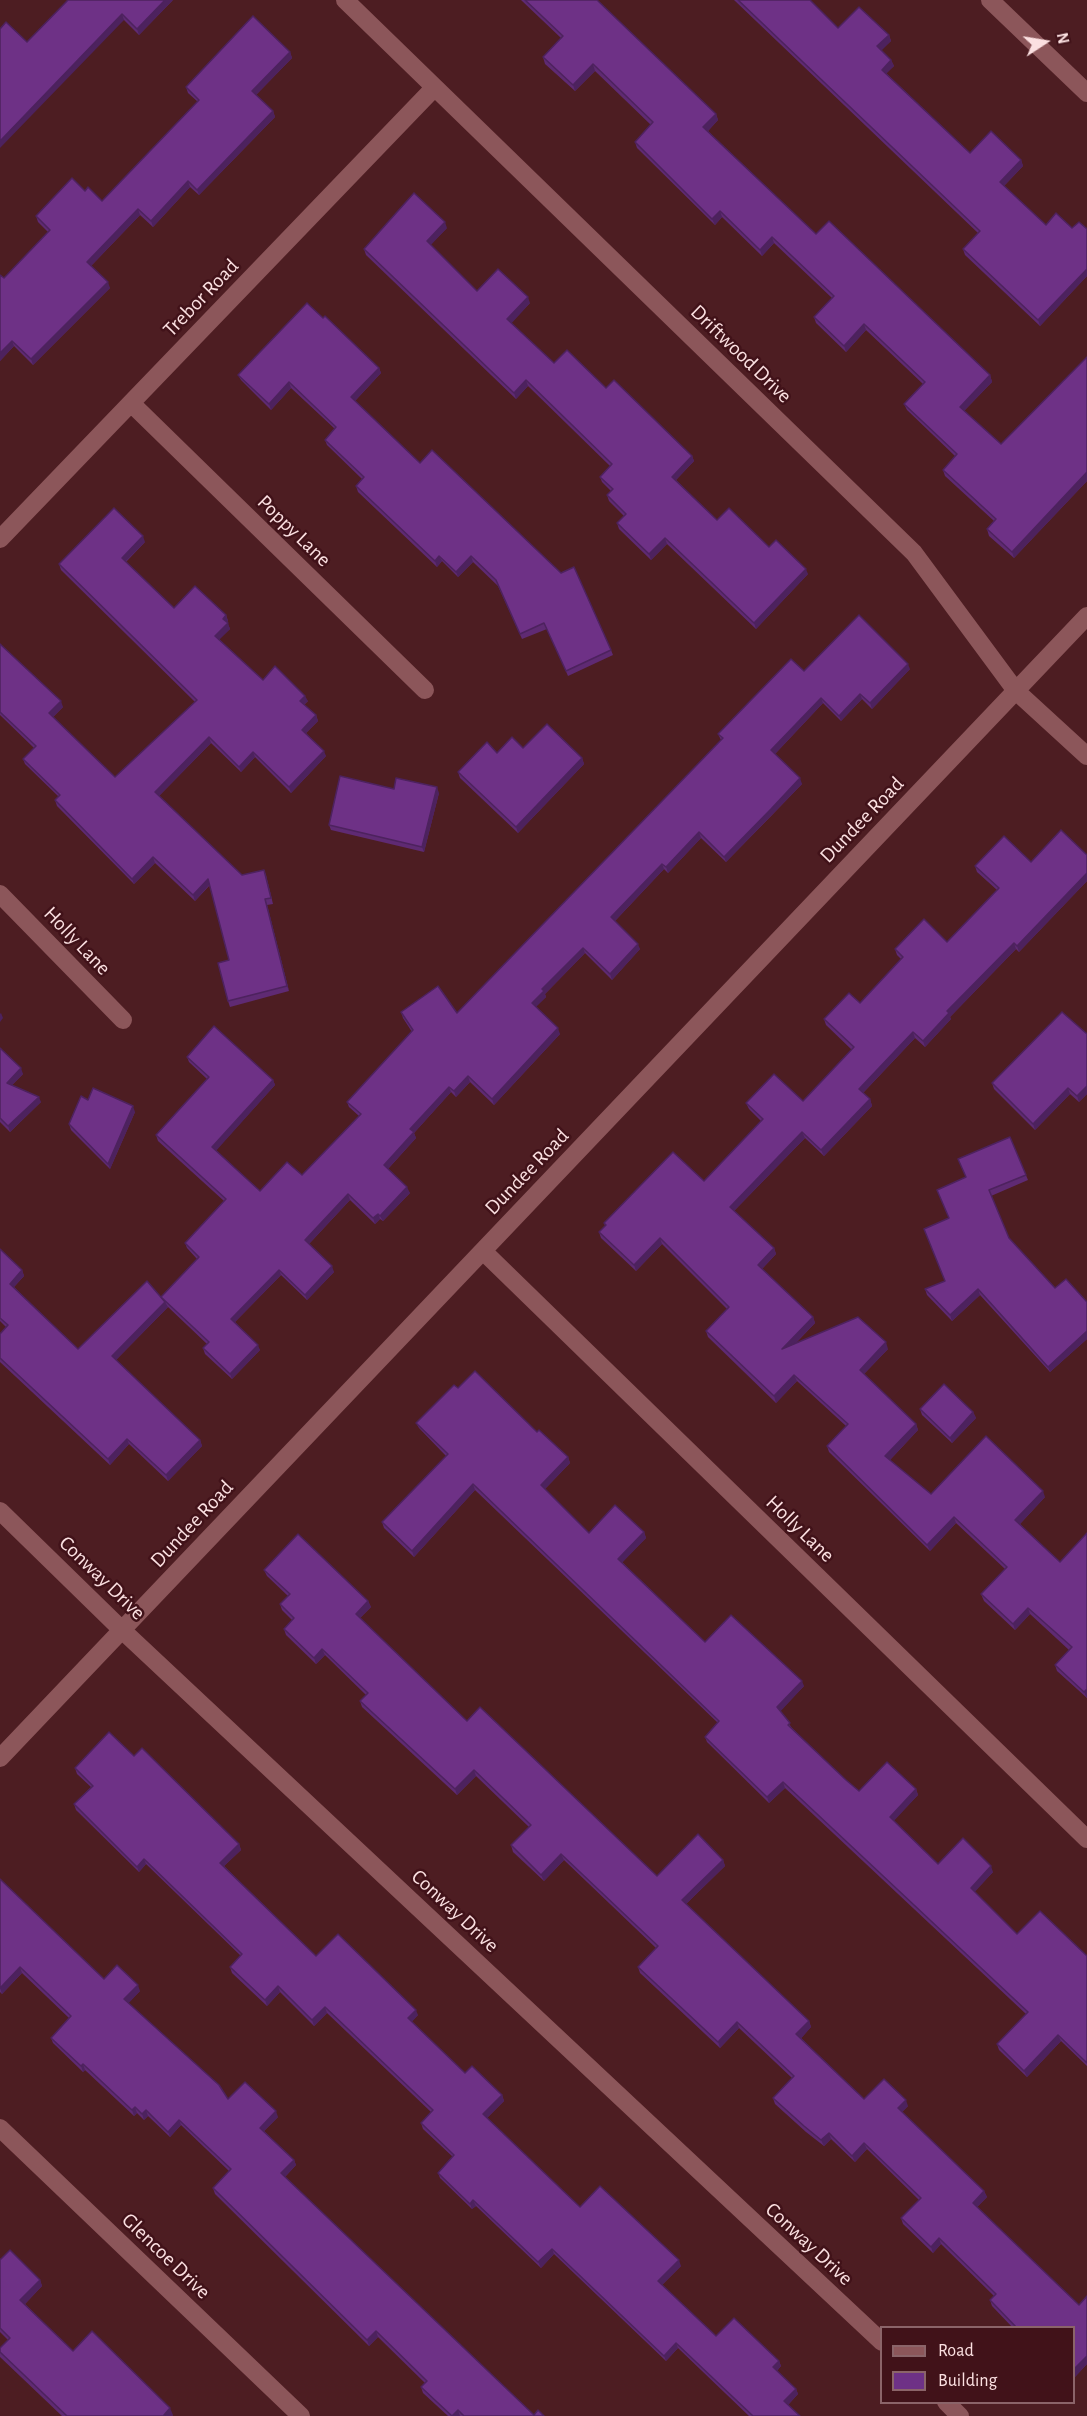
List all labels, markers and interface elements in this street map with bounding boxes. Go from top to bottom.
north arrow [1015,12,1075,72]
text: N [1054,31,1072,45]
street label: Trebor Road [158,254,244,342]
street label: Driftwood Drive [685,299,797,409]
street label: Poppy Lane [252,490,336,572]
street label: Dundee Road [815,772,909,868]
street label: Holly Lane [38,901,116,981]
street label: Dundee Road [480,1124,574,1220]
street label: Dundee Road [145,1475,239,1573]
street label: Holly Lane [760,1490,840,1568]
street label: Conway Drive [54,1531,150,1625]
street label: Conway Drive [406,1864,504,1958]
street label: Conway Drive [760,2197,858,2291]
street label: Glencoe Drive [116,2208,216,2304]
legend [880,2326,1075,2404]
text: Road [938,2342,974,2360]
text: Building [938,2372,997,2390]

